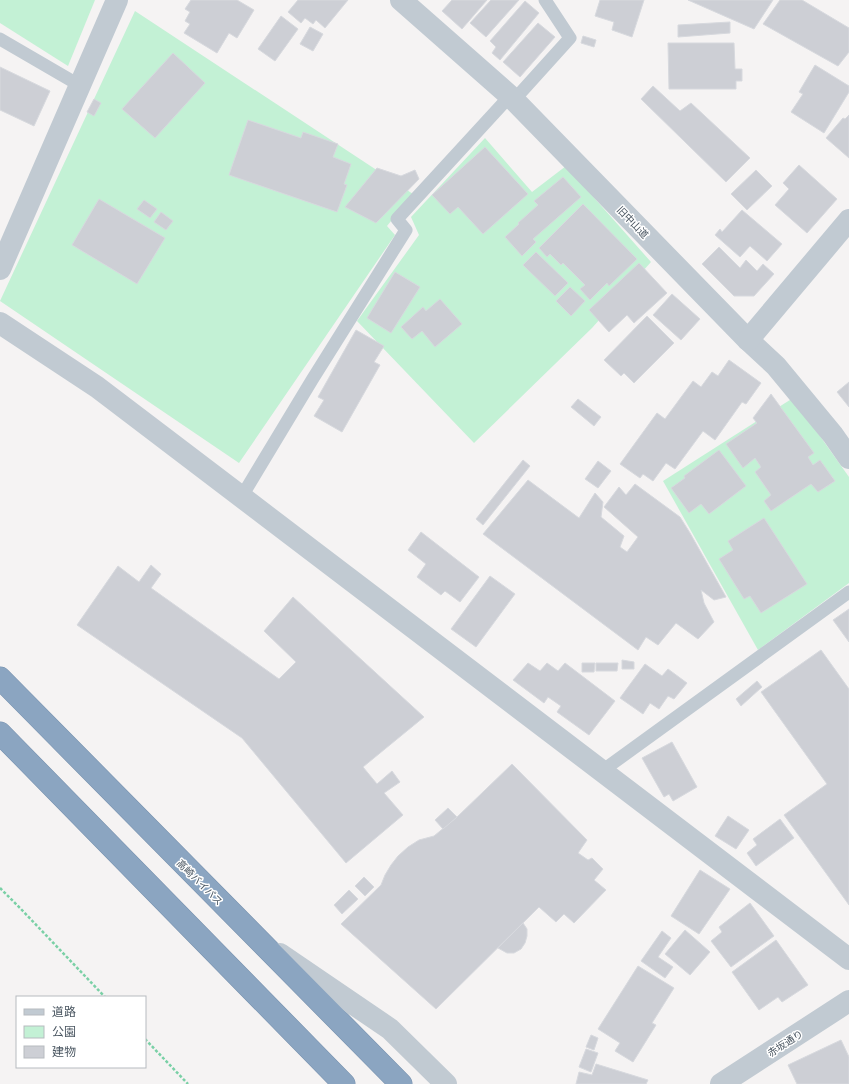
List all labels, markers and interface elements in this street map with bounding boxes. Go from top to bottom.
street label: 旧中山道 [613,203,651,242]
street label: 高崎バイパス [173,857,225,909]
legend [16,996,146,1068]
text: 道路 [52,1004,76,1021]
text: 公園 [52,1024,76,1041]
street label: 赤坂通り [765,1027,806,1061]
text: 建物 [52,1044,76,1061]

